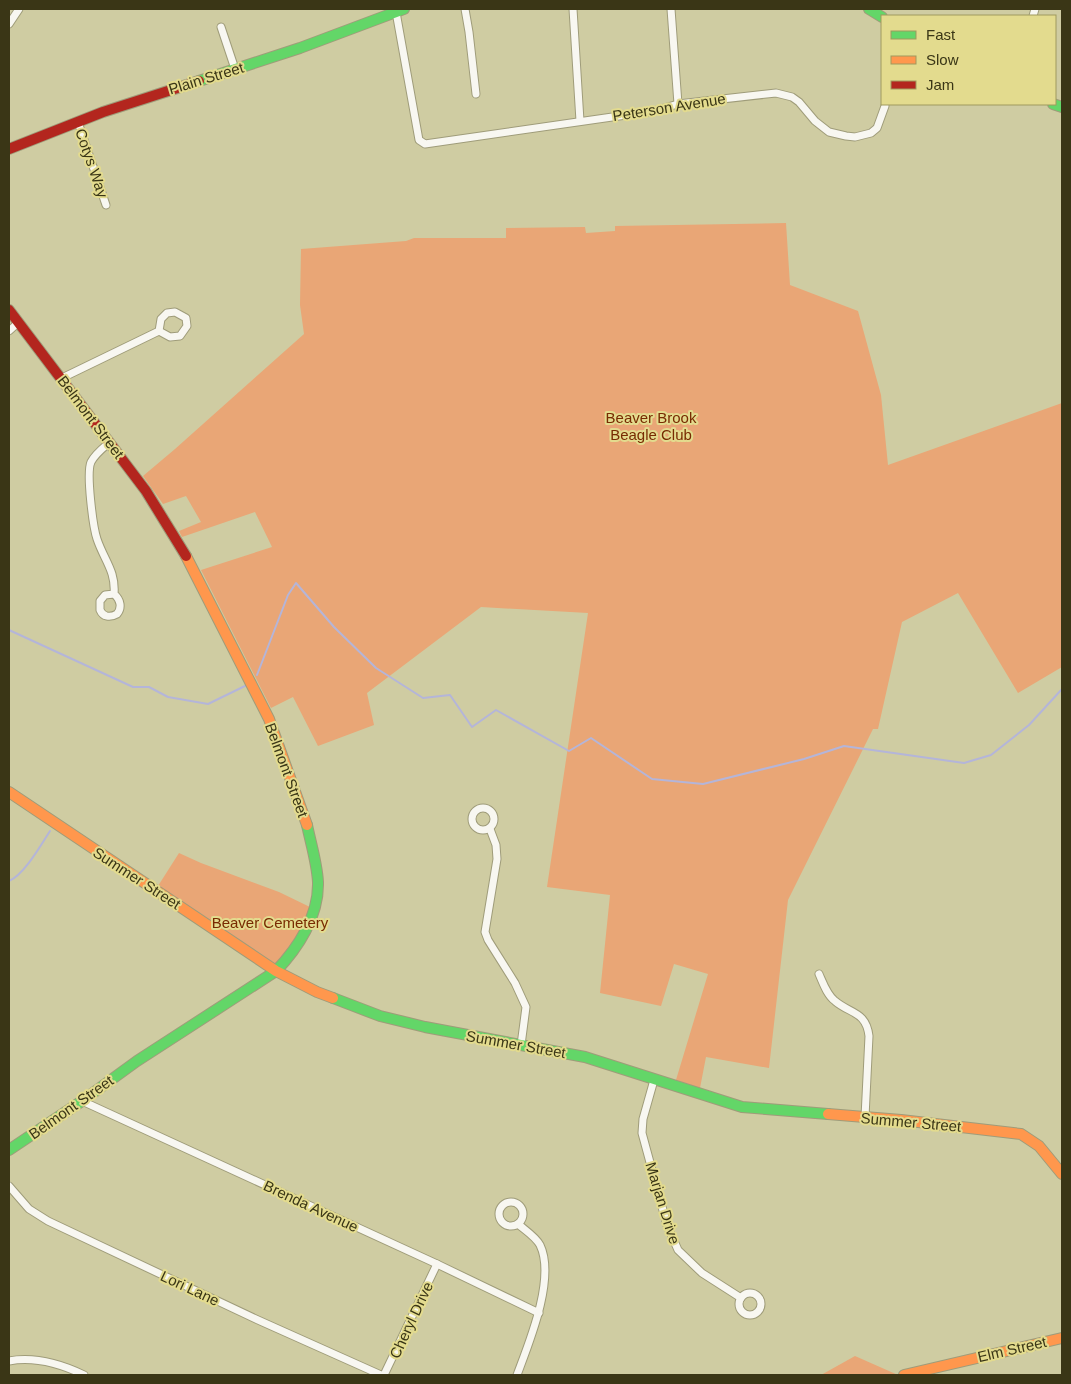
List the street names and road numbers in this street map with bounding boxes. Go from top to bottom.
street label: Plain Street [166,58,246,97]
street label: Peterson Avenue [611,90,727,124]
street label: Cotys Way [72,126,112,200]
street label: Belmont Street [54,372,128,462]
street label: Belmont Street [262,720,312,820]
street label: Summer Street [90,843,185,913]
street label: Summer Street [465,1027,568,1061]
street label: Belmont Street [25,1071,117,1142]
street label: Summer Street [860,1109,963,1135]
street label: Marjan Drive [642,1160,684,1246]
street label: Brenda Avenue [261,1177,361,1235]
street label: Lori Lane [158,1267,222,1309]
street label: Cheryl Drive [386,1279,436,1361]
street label: Elm Street [976,1333,1049,1365]

